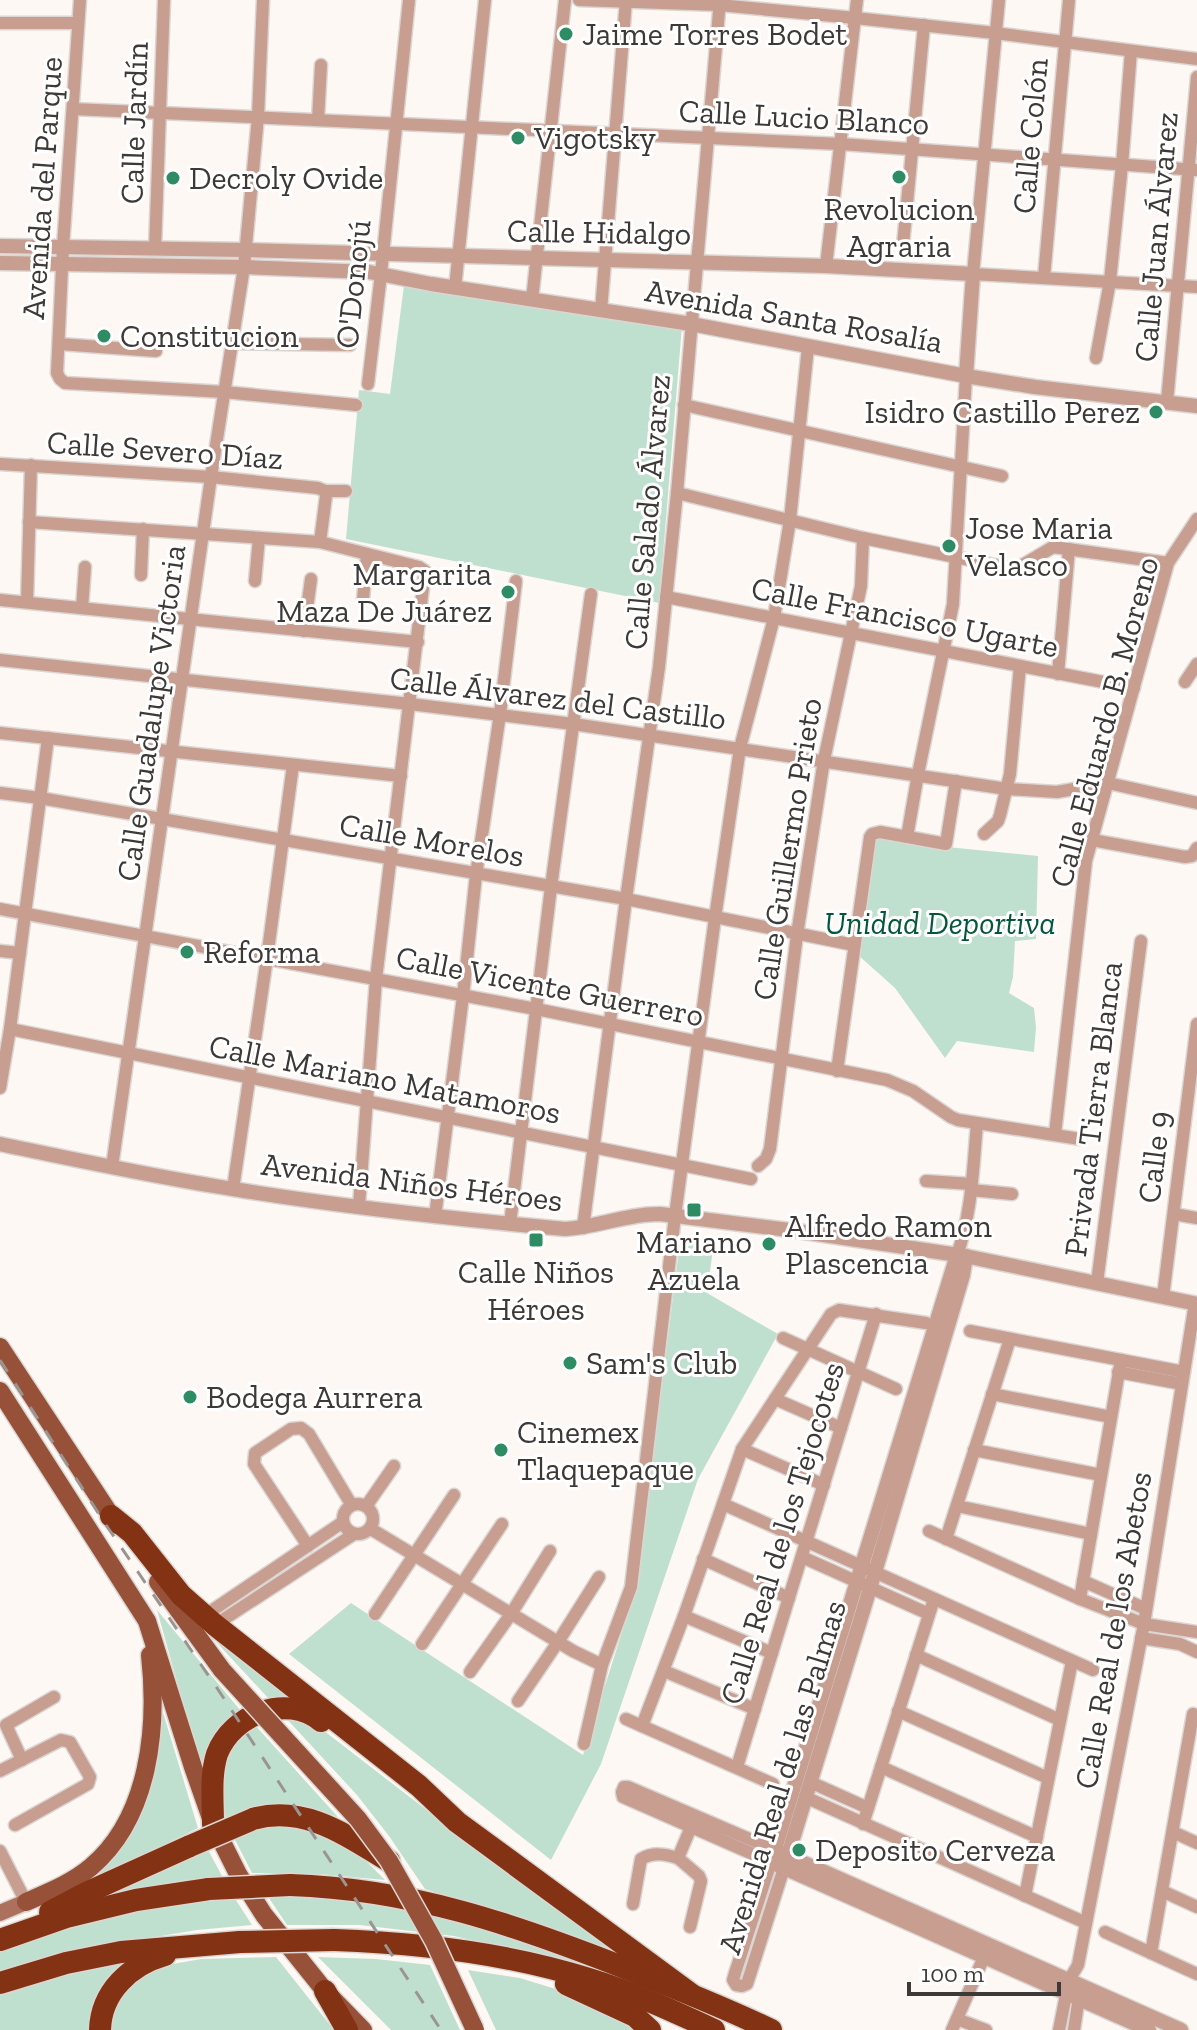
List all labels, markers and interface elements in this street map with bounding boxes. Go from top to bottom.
place label: Jaime Torres Bodet [582,15,847,53]
marker: Jaime Torres Bodet [557,25,575,43]
street label: Calle Jardín [112,41,156,205]
street label: Avenida del Parque [14,55,70,321]
street label: Calle Colón [1004,56,1056,215]
street label: Calle Lucio Blanco [678,91,930,143]
street label: Calle Juan Álvarez [1126,110,1186,364]
place label: Vigotsky [533,119,657,157]
marker: Vigotsky [509,129,527,147]
place label: Decroly Ovide [189,159,383,197]
marker: Revolucion Agraria [890,168,908,186]
marker: Decroly Ovide [164,169,182,187]
place label: Revolucion Agraria [824,190,975,265]
street label: Calle Hidalgo [507,211,691,253]
street label: O'Donojú [327,218,379,350]
street label: Avenida Santa Rosalía [642,271,946,361]
place label: Constitucion [120,317,299,355]
marker: Constitucion [95,327,113,345]
street label: Calle Salado Álvarez [616,373,678,651]
place label: Isidro Castillo Perez [865,393,1140,431]
marker: Isidro Castillo Perez [1147,403,1165,421]
street label: Calle Severo Díaz [46,423,284,477]
place label: Jose Maria Velasco [964,509,1113,584]
marker: Jose Maria Velasco [940,537,958,555]
street label: Calle Guadalupe Victoria [109,542,193,884]
street label: Calle Eduardo B. Moreno [1042,553,1166,891]
place label: Margarita Maza De Juárez [276,555,492,630]
street label: Calle Francisco Ugarte [748,569,1062,665]
marker: Margarita Maza De Juárez [499,583,517,601]
street label: Calle Álvarez del Castillo [388,659,728,737]
street label: Calle Guillermo Prieto [744,695,830,1003]
street label: Calle Morelos [337,805,527,875]
park label: Unidad Deportiva [824,904,1056,942]
place label: Reforma [203,933,320,971]
street label: Calle Vicente Guerrero [393,938,707,1034]
marker: Reforma [178,943,196,961]
street label: Privada Tierra Blanca [1056,959,1130,1259]
street label: Calle Mariano Matamoros [206,1026,564,1132]
street label: Calle 9 [1130,1109,1178,1205]
street label: Avenida Niños Héroes [259,1145,565,1219]
marker: Mariano Azuela [685,1201,703,1219]
place label: Alfredo Ramon Plascencia [785,1207,992,1282]
place label: Mariano Azuela [636,1223,752,1298]
marker: Calle Niños Héroes [527,1231,545,1249]
marker: Alfredo Ramon Plascencia [760,1235,778,1253]
place label: Calle Niños Héroes [458,1253,614,1328]
place label: Sam's Club [586,1344,737,1382]
marker: Sam's Club [561,1354,579,1372]
street label: Calle Real de los Tejocotes [712,1357,852,1709]
place label: Bodega Aurrera [206,1378,423,1416]
marker: Bodega Aurrera [181,1388,199,1406]
place label: Cinemex Tlaquepaque [517,1413,694,1488]
marker: Cinemex Tlaquepaque [492,1441,510,1459]
street label: Calle Real de los Abetos [1066,1468,1160,1792]
street label: Avenida Real de las Palmas [710,1596,854,1958]
place label: Deposito Cerveza [815,1831,1055,1869]
marker: Deposito Cerveza [790,1841,808,1859]
scale bar [909,1946,1059,1996]
text: 100 m [921,1959,984,1988]

